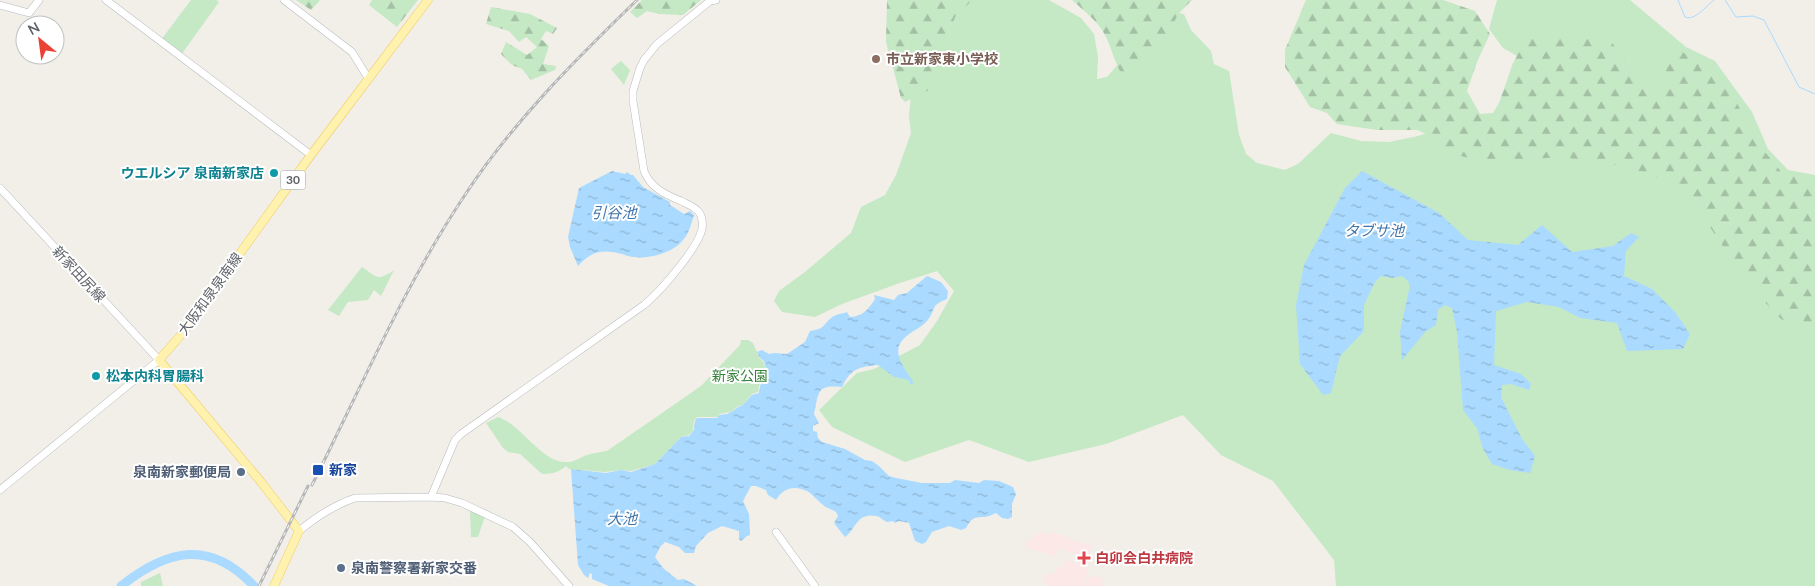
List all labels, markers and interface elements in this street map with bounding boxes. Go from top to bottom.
north arrow [15,15,65,65]
text: N [25,18,42,38]
place label: 市立新家東小学校 [886,50,998,67]
marker: 市立新家東小学校 [870,53,882,65]
place label: ウエルシア 泉南新家店 [121,164,264,181]
marker: ウエルシア 泉南新家店 [268,167,280,179]
road number: 30 [280,170,306,190]
water label: 引谷池 [591,203,638,221]
water label: タブサ池 [1344,221,1406,239]
street label: 新家田尻線 [49,242,109,305]
street label: 大阪和泉泉南線 [174,249,245,338]
place label: 松本内科胃腸科 [106,367,204,384]
park label: 新家公園 [712,367,768,384]
marker: 松本内科胃腸科 [90,370,102,382]
place label: 新家 [329,461,357,478]
place label: 泉南新家郵便局 [133,463,231,480]
marker: 新家 [311,463,325,477]
marker: 泉南新家郵便局 [235,466,247,478]
water label: 大池 [607,509,639,527]
place label: 白卯会白井病院 [1095,549,1193,566]
marker: 白卯会白井病院 [1077,551,1091,565]
place label: 泉南警察署新家交番 [351,559,477,576]
marker: 泉南警察署新家交番 [335,562,347,574]

